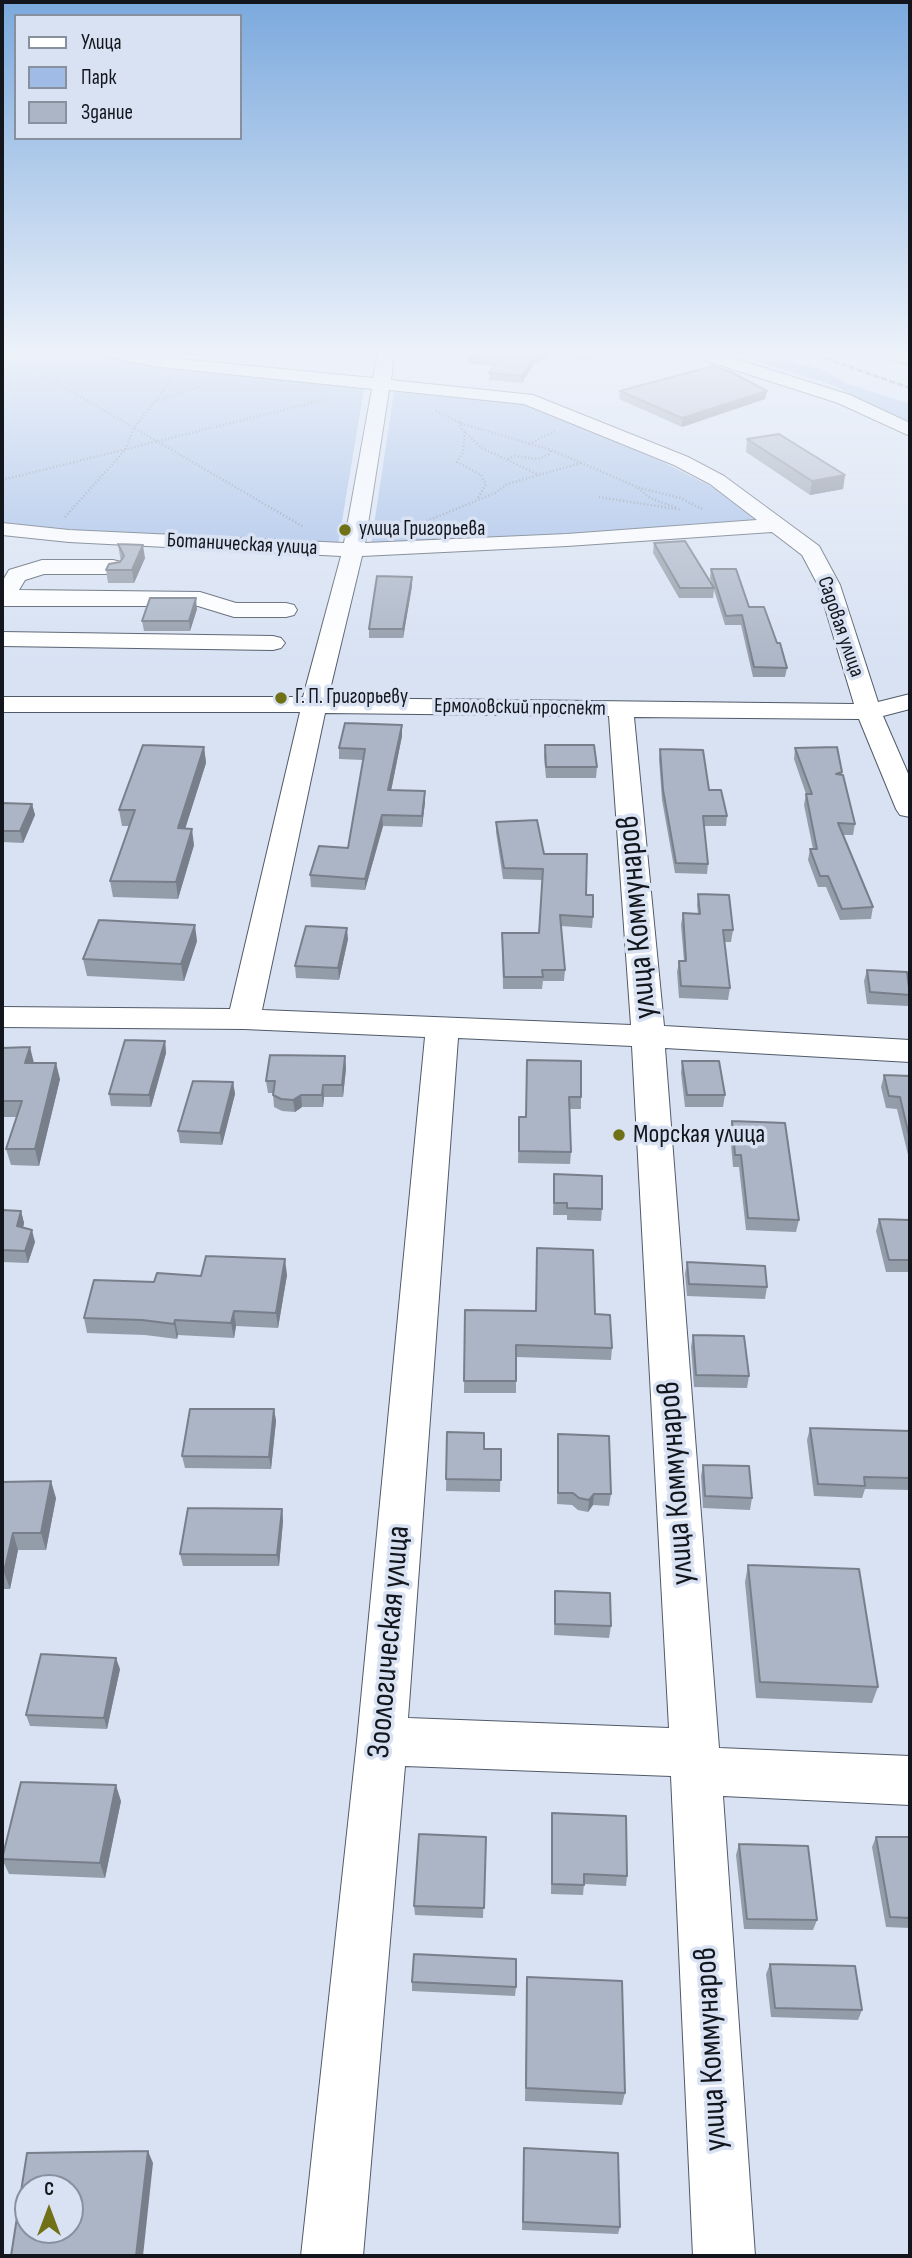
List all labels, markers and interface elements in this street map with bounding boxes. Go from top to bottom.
legend [14,14,242,140]
text: Улица [81,30,122,55]
text: Парк [81,65,116,90]
text: Здание [81,100,133,125]
place label: улица Григорьева [359,517,485,543]
marker: улица Григорьева [337,522,353,538]
street label: Ботаническая улица [166,528,318,562]
street label: Садовая улица [811,573,869,681]
place label: Г. П. Григорьеву [295,685,408,711]
marker: Г. П. Григорьеву [273,690,289,706]
street label: Ермоловский проспект [434,694,606,722]
street label: улица Коммунаров [610,814,666,1020]
place label: Морская улица [633,1119,765,1151]
marker: Морская улица [611,1127,627,1143]
street label: улица Коммунаров [651,1380,703,1586]
street label: Зоологическая улица [361,1524,419,1760]
street label: улица Коммунаров [687,1946,737,2152]
north arrow [14,2174,84,2244]
text: С [44,2178,54,2201]

